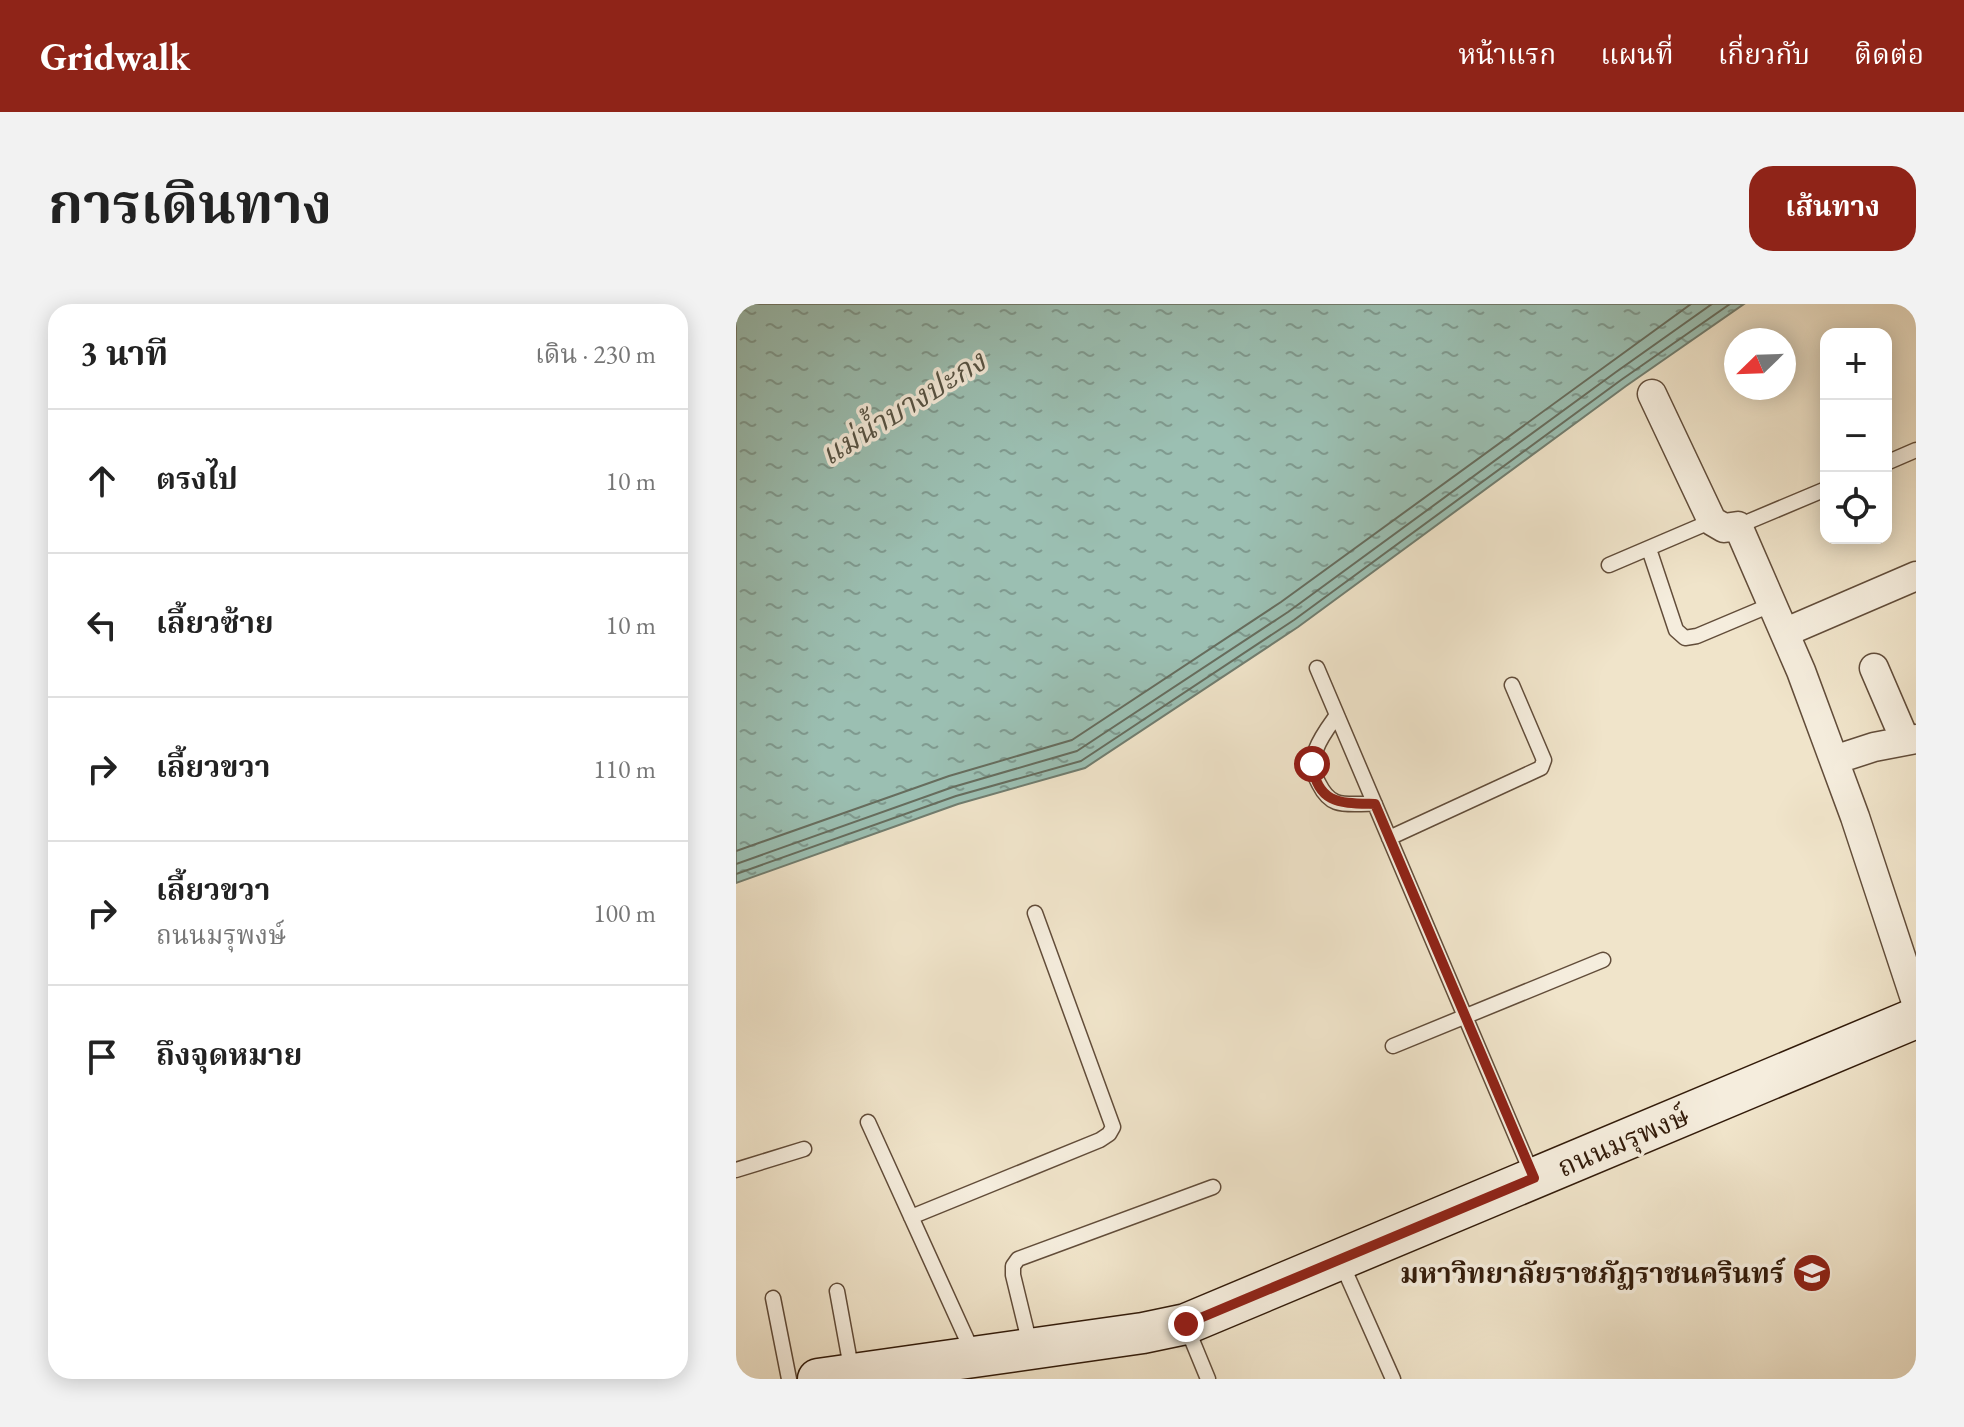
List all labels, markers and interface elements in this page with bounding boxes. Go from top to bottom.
text: Gridwalk [40,32,190,81]
text: หน้าแรก [1458,36,1556,72]
text: แผนที่ [1600,36,1674,72]
text: เกี่ยวกับ [1718,36,1810,72]
text: ติดต่อ [1854,36,1924,72]
button: เส้นทาง [1749,166,1916,251]
text: การเดินทาง [48,167,332,240]
north arrow [1724,328,1796,400]
map controls [1820,328,1892,544]
button: + [1820,328,1892,400]
text: 3 นาที [80,331,168,375]
text: เดิน · 230 m [535,337,656,371]
water label: แม่น้ำบางปะกง [812,339,994,474]
button: − [1820,400,1892,472]
icon: ahead [80,459,124,503]
text: ตรงไป [156,459,238,498]
text: 10 m [606,464,656,498]
button: locate [1820,472,1892,544]
icon: left [80,603,124,647]
text: เลี้ยวซ้าย [156,603,274,642]
text: 10 m [606,608,656,642]
route start [1294,746,1330,782]
icon: right [80,747,124,791]
text: เลี้ยวขวา [156,747,270,786]
text: 110 m [593,752,656,786]
text: เลี้ยวขวา [156,870,270,909]
icon: right [80,891,124,935]
text: 100 m [593,896,656,930]
text: ถนนมรุพงษ์ [156,918,286,952]
icon: arrive [80,1035,124,1079]
text: ถึงจุดหมาย [156,1035,302,1074]
street label: ถนนมรุพงษ์ [1552,1097,1695,1186]
school or university icon: มหาวิทยาลัยราชภัฏราชนครินทร์ [1791,1252,1833,1294]
place label: มหาวิทยาลัยราชภัฏราชนครินทร์ [1400,1255,1786,1291]
route end [1168,1306,1204,1342]

